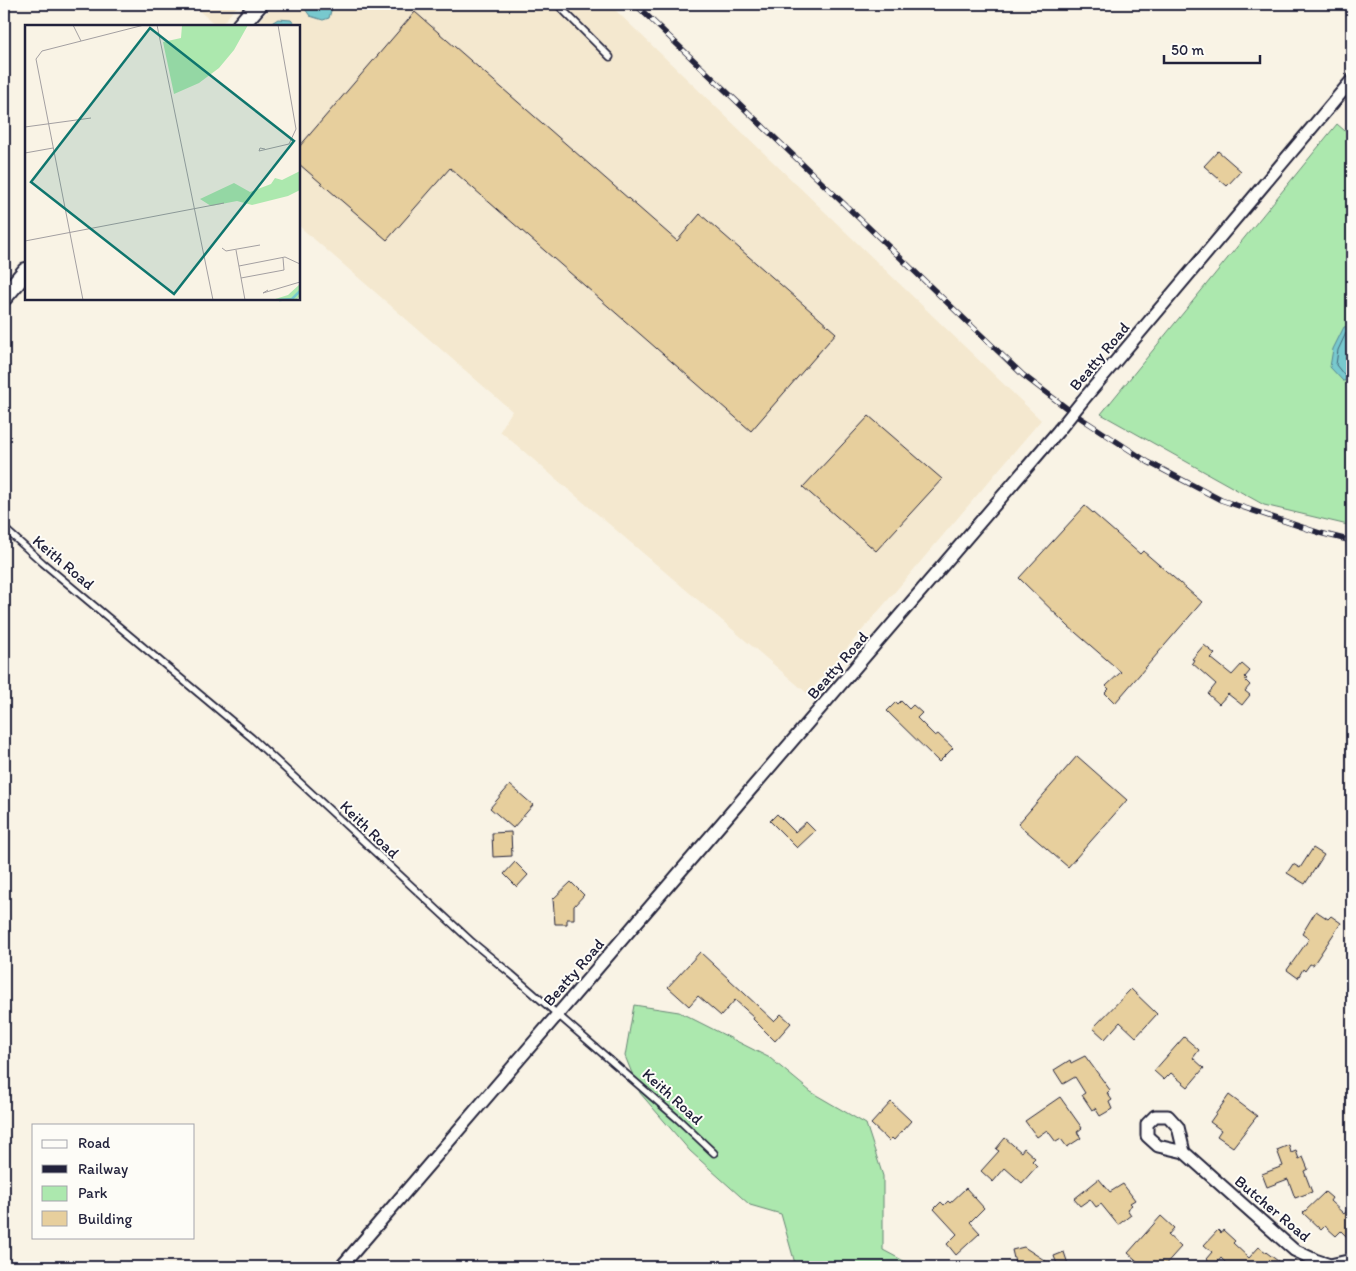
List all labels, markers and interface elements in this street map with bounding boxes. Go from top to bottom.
inset map [25,25,300,300]
scale bar [1164,32,1260,64]
text: 50 m [1171,41,1204,59]
street label: Beatty Road [1065,318,1134,394]
street label: Keith Road [29,531,99,594]
street label: Beatty Road [803,627,872,703]
street label: Keith Road [336,797,403,862]
street label: Beatty Road [539,934,608,1010]
street label: Keith Road [639,1064,707,1129]
legend [32,1124,195,1238]
text: Road [78,1134,111,1152]
text: Railway [78,1160,128,1178]
street label: Butcher Road [1231,1171,1315,1246]
text: Park [78,1184,108,1202]
text: Building [78,1210,132,1228]

